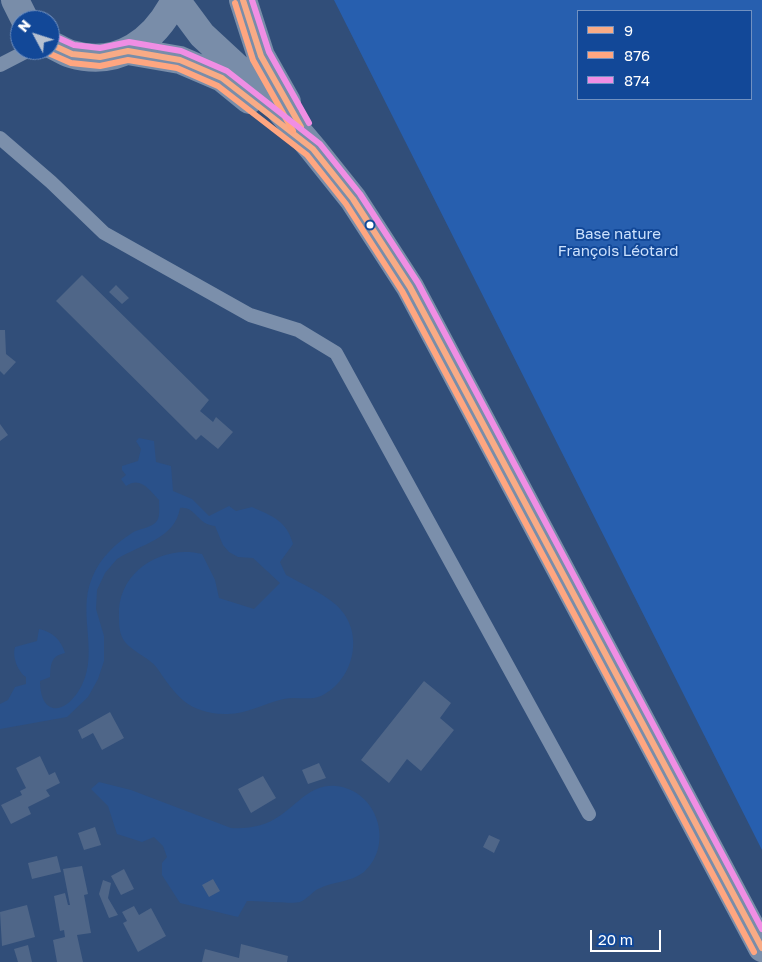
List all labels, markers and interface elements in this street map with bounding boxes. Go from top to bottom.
north arrow [10,10,60,60]
legend [577,10,752,100]
text: N [14,16,34,35]
text: 9 [624,21,633,39]
text: 876 [624,46,650,64]
text: 874 [624,71,650,89]
unlabelled marker [365,220,375,230]
park label: Base nature François Léotard [558,225,678,260]
scale bar [592,920,663,952]
text: 20 m [598,930,633,948]

